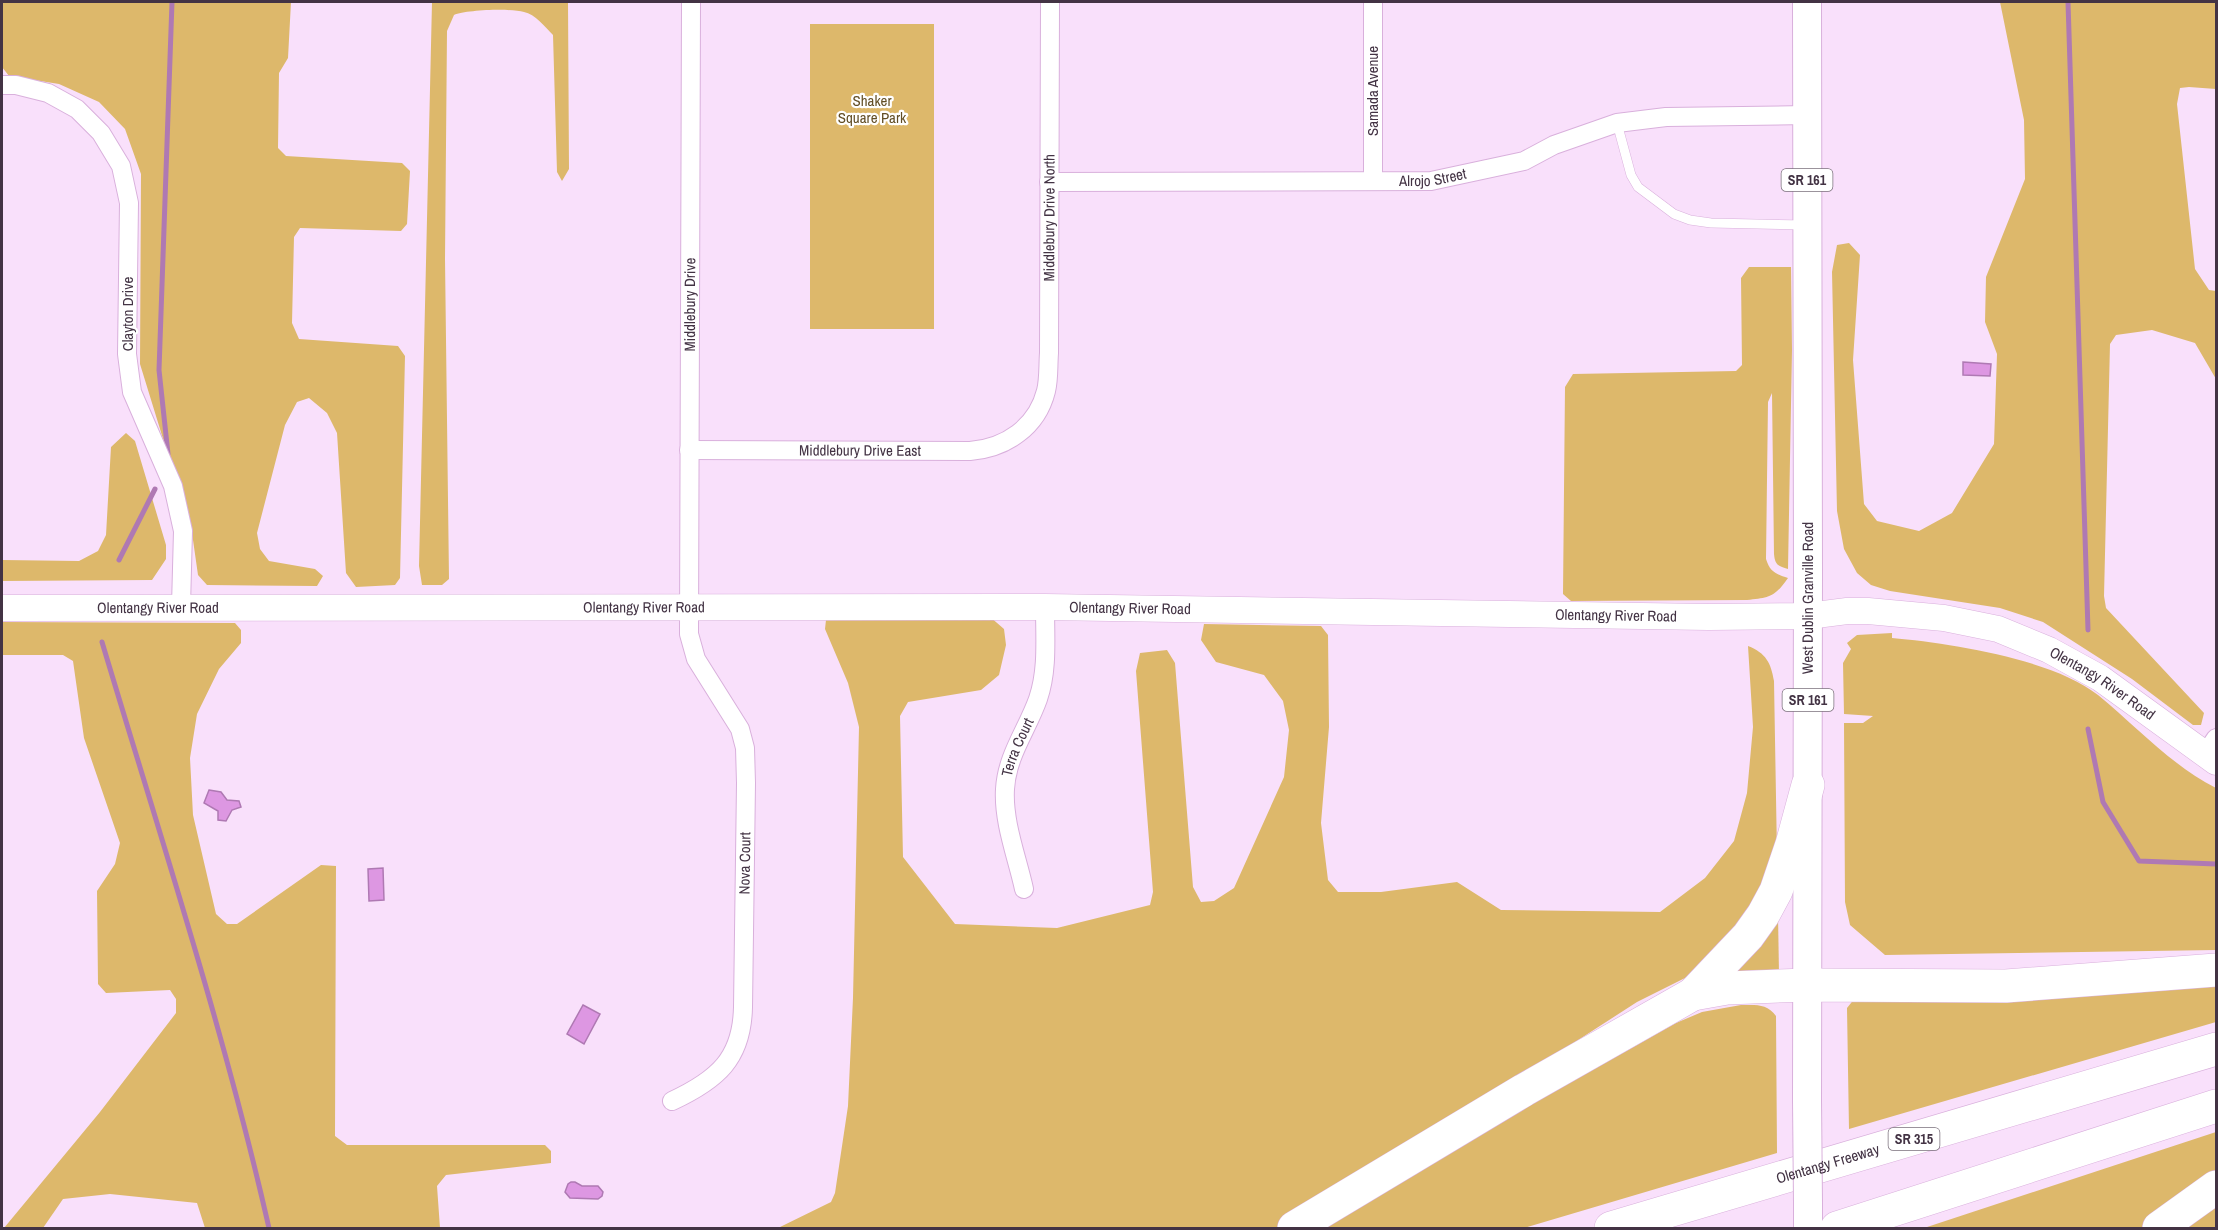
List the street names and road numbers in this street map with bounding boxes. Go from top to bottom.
street label: Samada Avenue [1362,46,1383,136]
street label: Middlebury Drive North [1038,154,1060,281]
street label: Alrojo Street [1398,163,1469,191]
road number: SR 161 [1782,169,1832,191]
street label: Middlebury Drive [679,257,700,351]
street label: Clayton Drive [117,277,138,351]
street label: Middlebury Drive East [799,439,922,461]
street label: West Dublin Granville Road [1797,522,1818,674]
street label: Olentangy River Road [583,596,705,617]
street label: Olentangy River Road [1069,596,1191,619]
street label: Olentangy River Road [97,597,219,618]
street label: Olentangy River Road [1555,604,1677,627]
street label: Olentangy River Road [2046,641,2160,725]
road number: SR 161 [1782,689,1834,711]
street label: Terra Court [996,714,1039,778]
street label: Nova Court [734,831,755,894]
road number: SR 315 [1888,1128,1940,1150]
street label: Olentangy Freeway [1773,1138,1883,1189]

